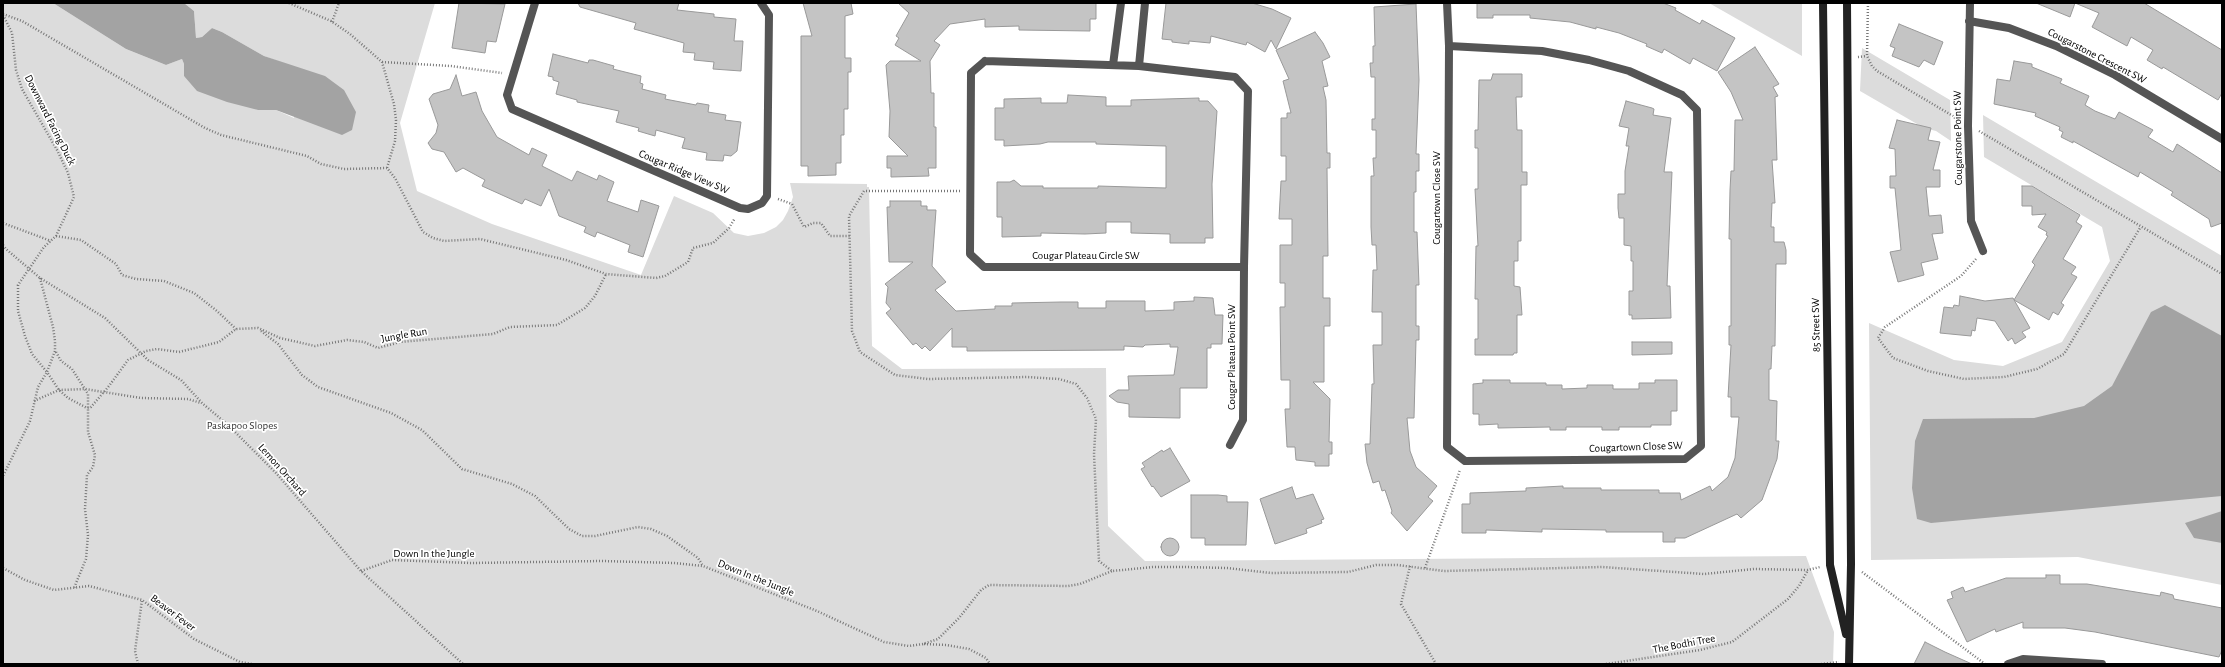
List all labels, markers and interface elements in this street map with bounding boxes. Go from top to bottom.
street label: Cougarstone Crescent SW [2045,25,2149,87]
street label: Downward Facing Duck [21,73,79,167]
street label: Cougarstone Point SW [1951,90,1965,186]
street label: Cougar Ridge View SW [637,147,731,197]
street label: Cougartown Close SW [1430,151,1444,245]
street label: Cougar Plateau Circle SW [1032,249,1140,263]
street label: 85 Street SW [1809,298,1823,352]
street label: Cougar Plateau Point SW [1225,304,1239,410]
street label: Jungle Run [380,324,428,346]
park label: Paskapoo Slopes [207,419,277,433]
street label: Cougartown Close SW [1589,439,1683,455]
street label: Lemon Orchard [255,441,309,499]
street label: Down In the Jungle [393,547,475,561]
street label: Down In the Jungle [716,557,796,599]
street label: Beaver Fever [148,592,198,634]
street label: The Bodhi Tree [1652,631,1716,657]

